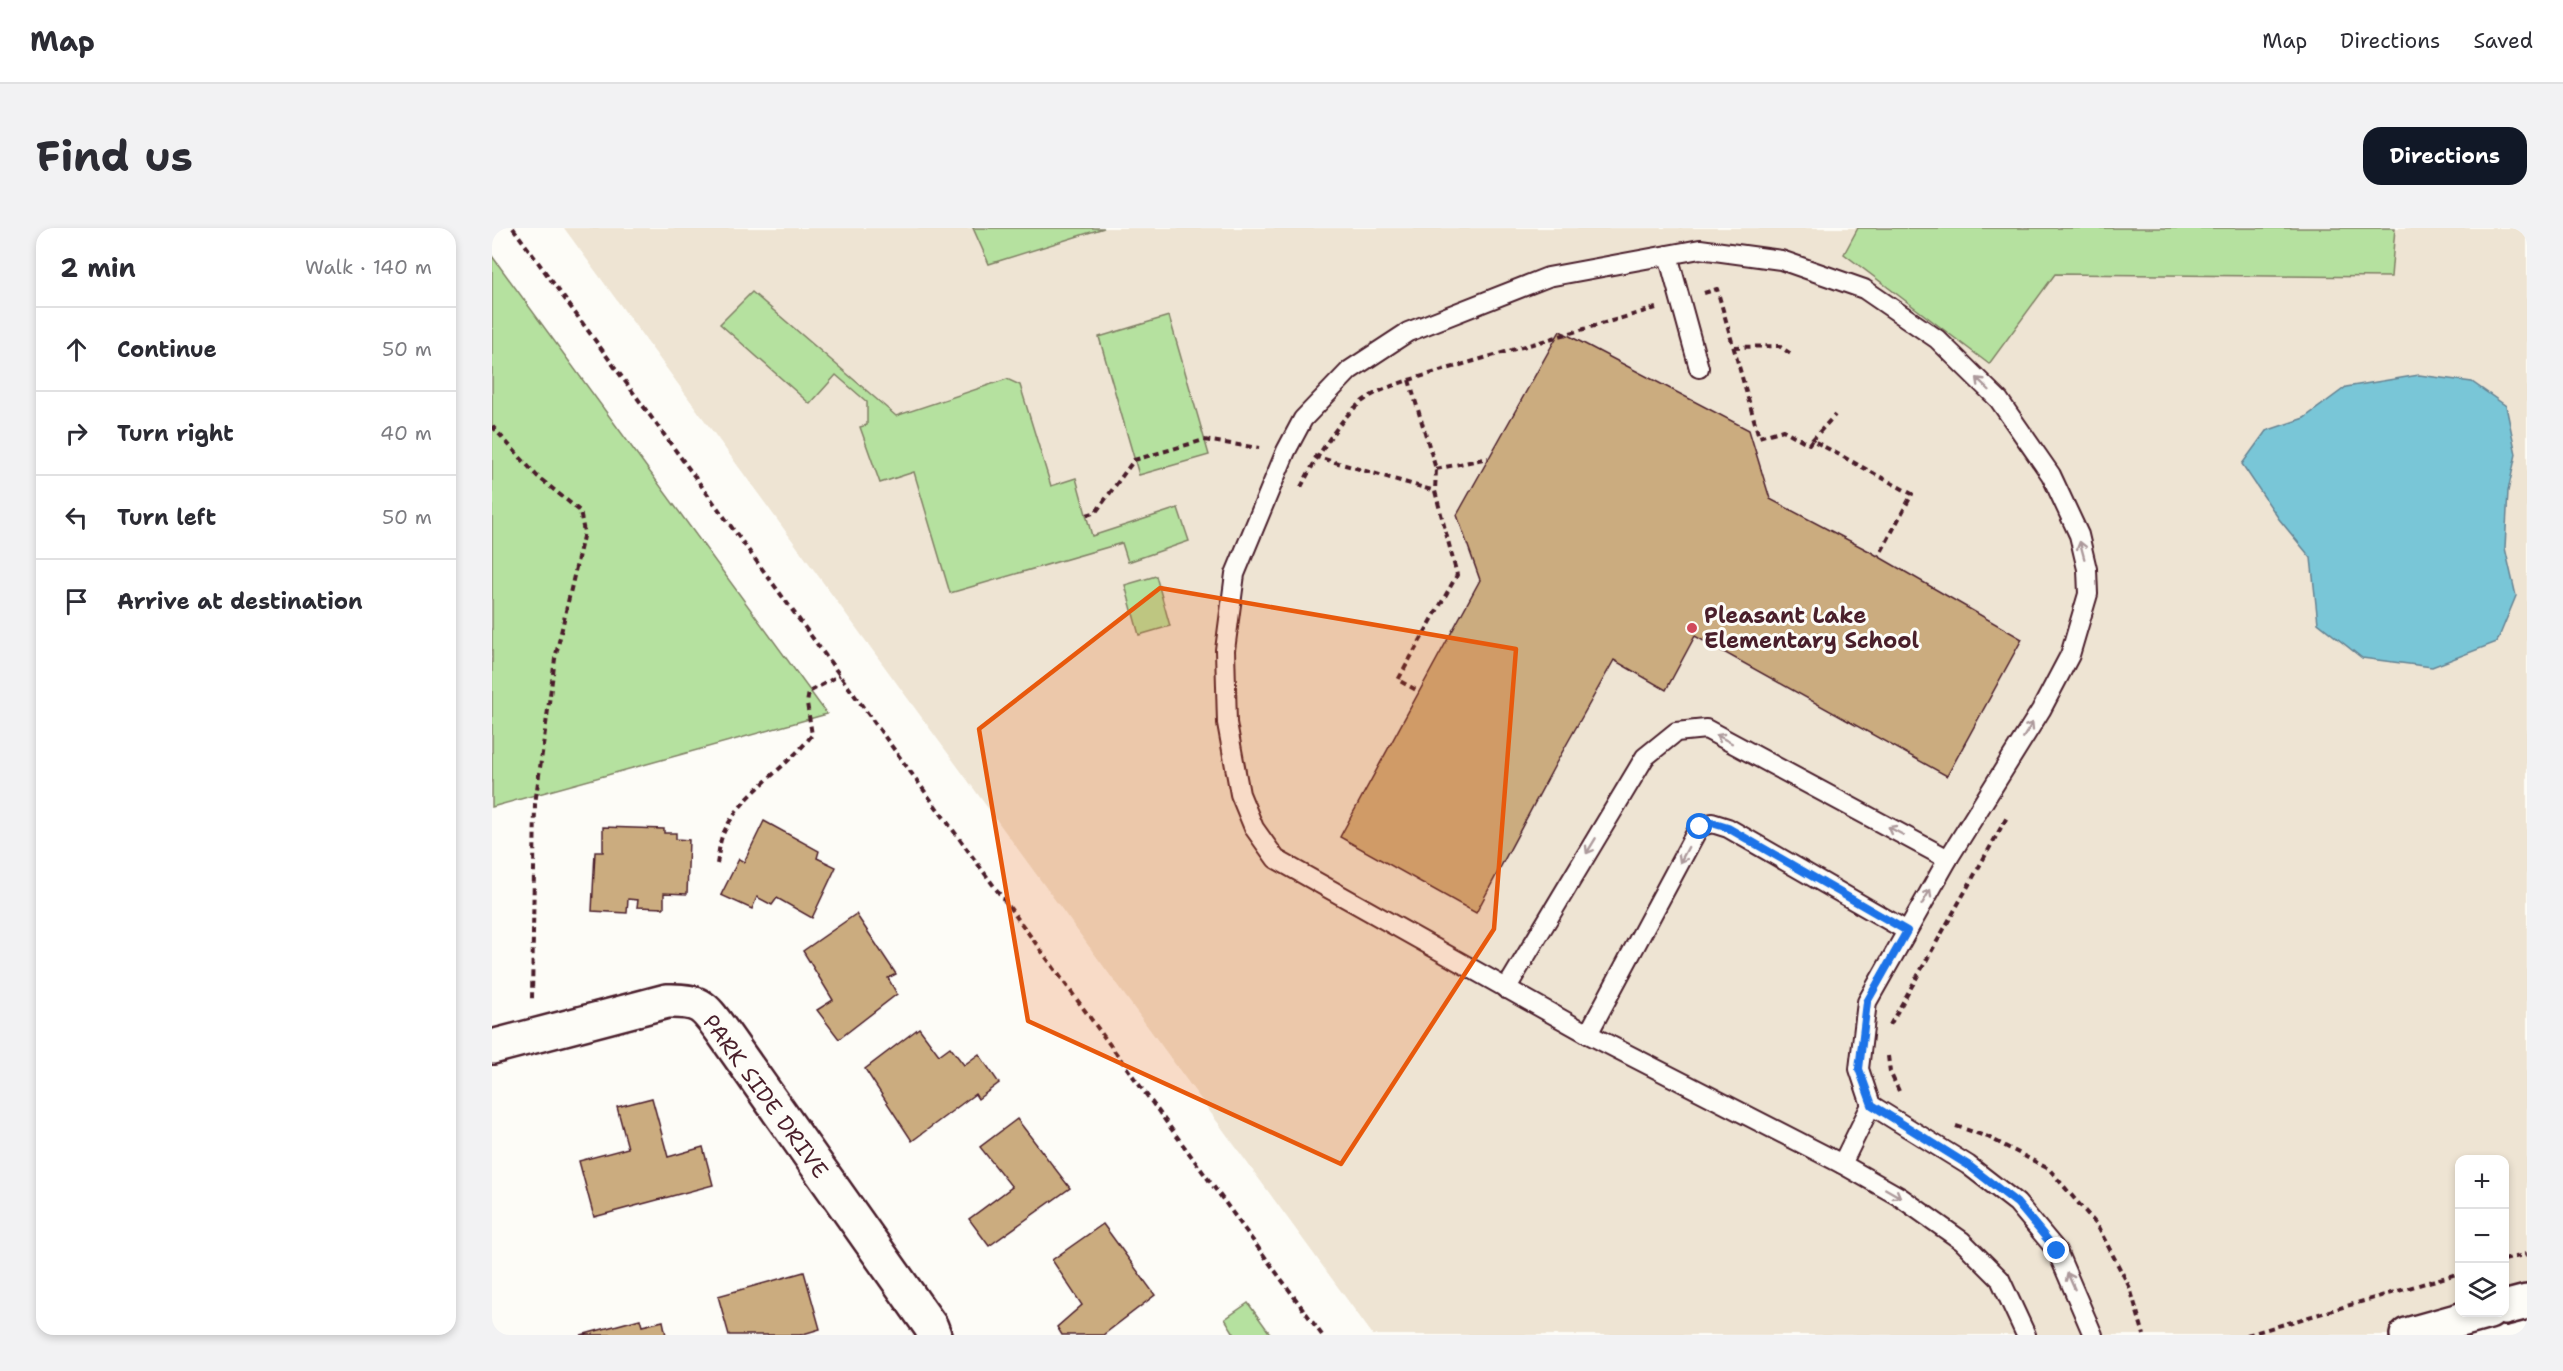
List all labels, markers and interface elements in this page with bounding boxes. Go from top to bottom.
text: Map [30,22,95,60]
text: Map [2262,27,2307,55]
text: Directions [2340,27,2440,55]
text: Saved [2473,27,2533,55]
button: Directions [2363,127,2527,185]
text: Find us [36,128,193,184]
text: 2 min [60,250,136,285]
text: Walk · 140 m [305,254,432,280]
icon: ahead [60,333,93,366]
text: Continue [117,335,217,364]
text: 50 m [382,336,432,362]
one-way arrow [1976,377,1991,392]
icon: right [60,417,93,450]
text: Turn right [117,419,234,448]
text: 40 m [380,420,432,446]
icon: left [60,501,93,534]
text: Turn left [117,503,216,532]
text: 50 m [382,504,432,530]
one-way arrow [2076,541,2088,560]
icon: arrive [60,585,93,618]
text: Arrive at destination [117,587,363,616]
place label: Pleasant Lake Elementary School [1704,601,1920,655]
marker: Pleasant Lake Elementary School [1685,621,1699,635]
one-way arrow [2022,723,2034,739]
one-way arrow [1716,733,1734,744]
route start [1686,813,1712,839]
one-way arrow [1888,825,1906,836]
one-way arrow [1585,837,1597,854]
one-way arrow [1678,846,1689,864]
one-way arrow [1921,889,1933,906]
street label: PARK SIDE DRIVE [696,1008,835,1184]
map controls [2455,1155,2509,1317]
button: + [2455,1155,2509,1209]
one-way arrow [1884,1187,1901,1199]
button: − [2455,1209,2509,1263]
route end [2043,1237,2069,1263]
button: layers [2455,1263,2509,1317]
one-way arrow [2064,1272,2075,1290]

